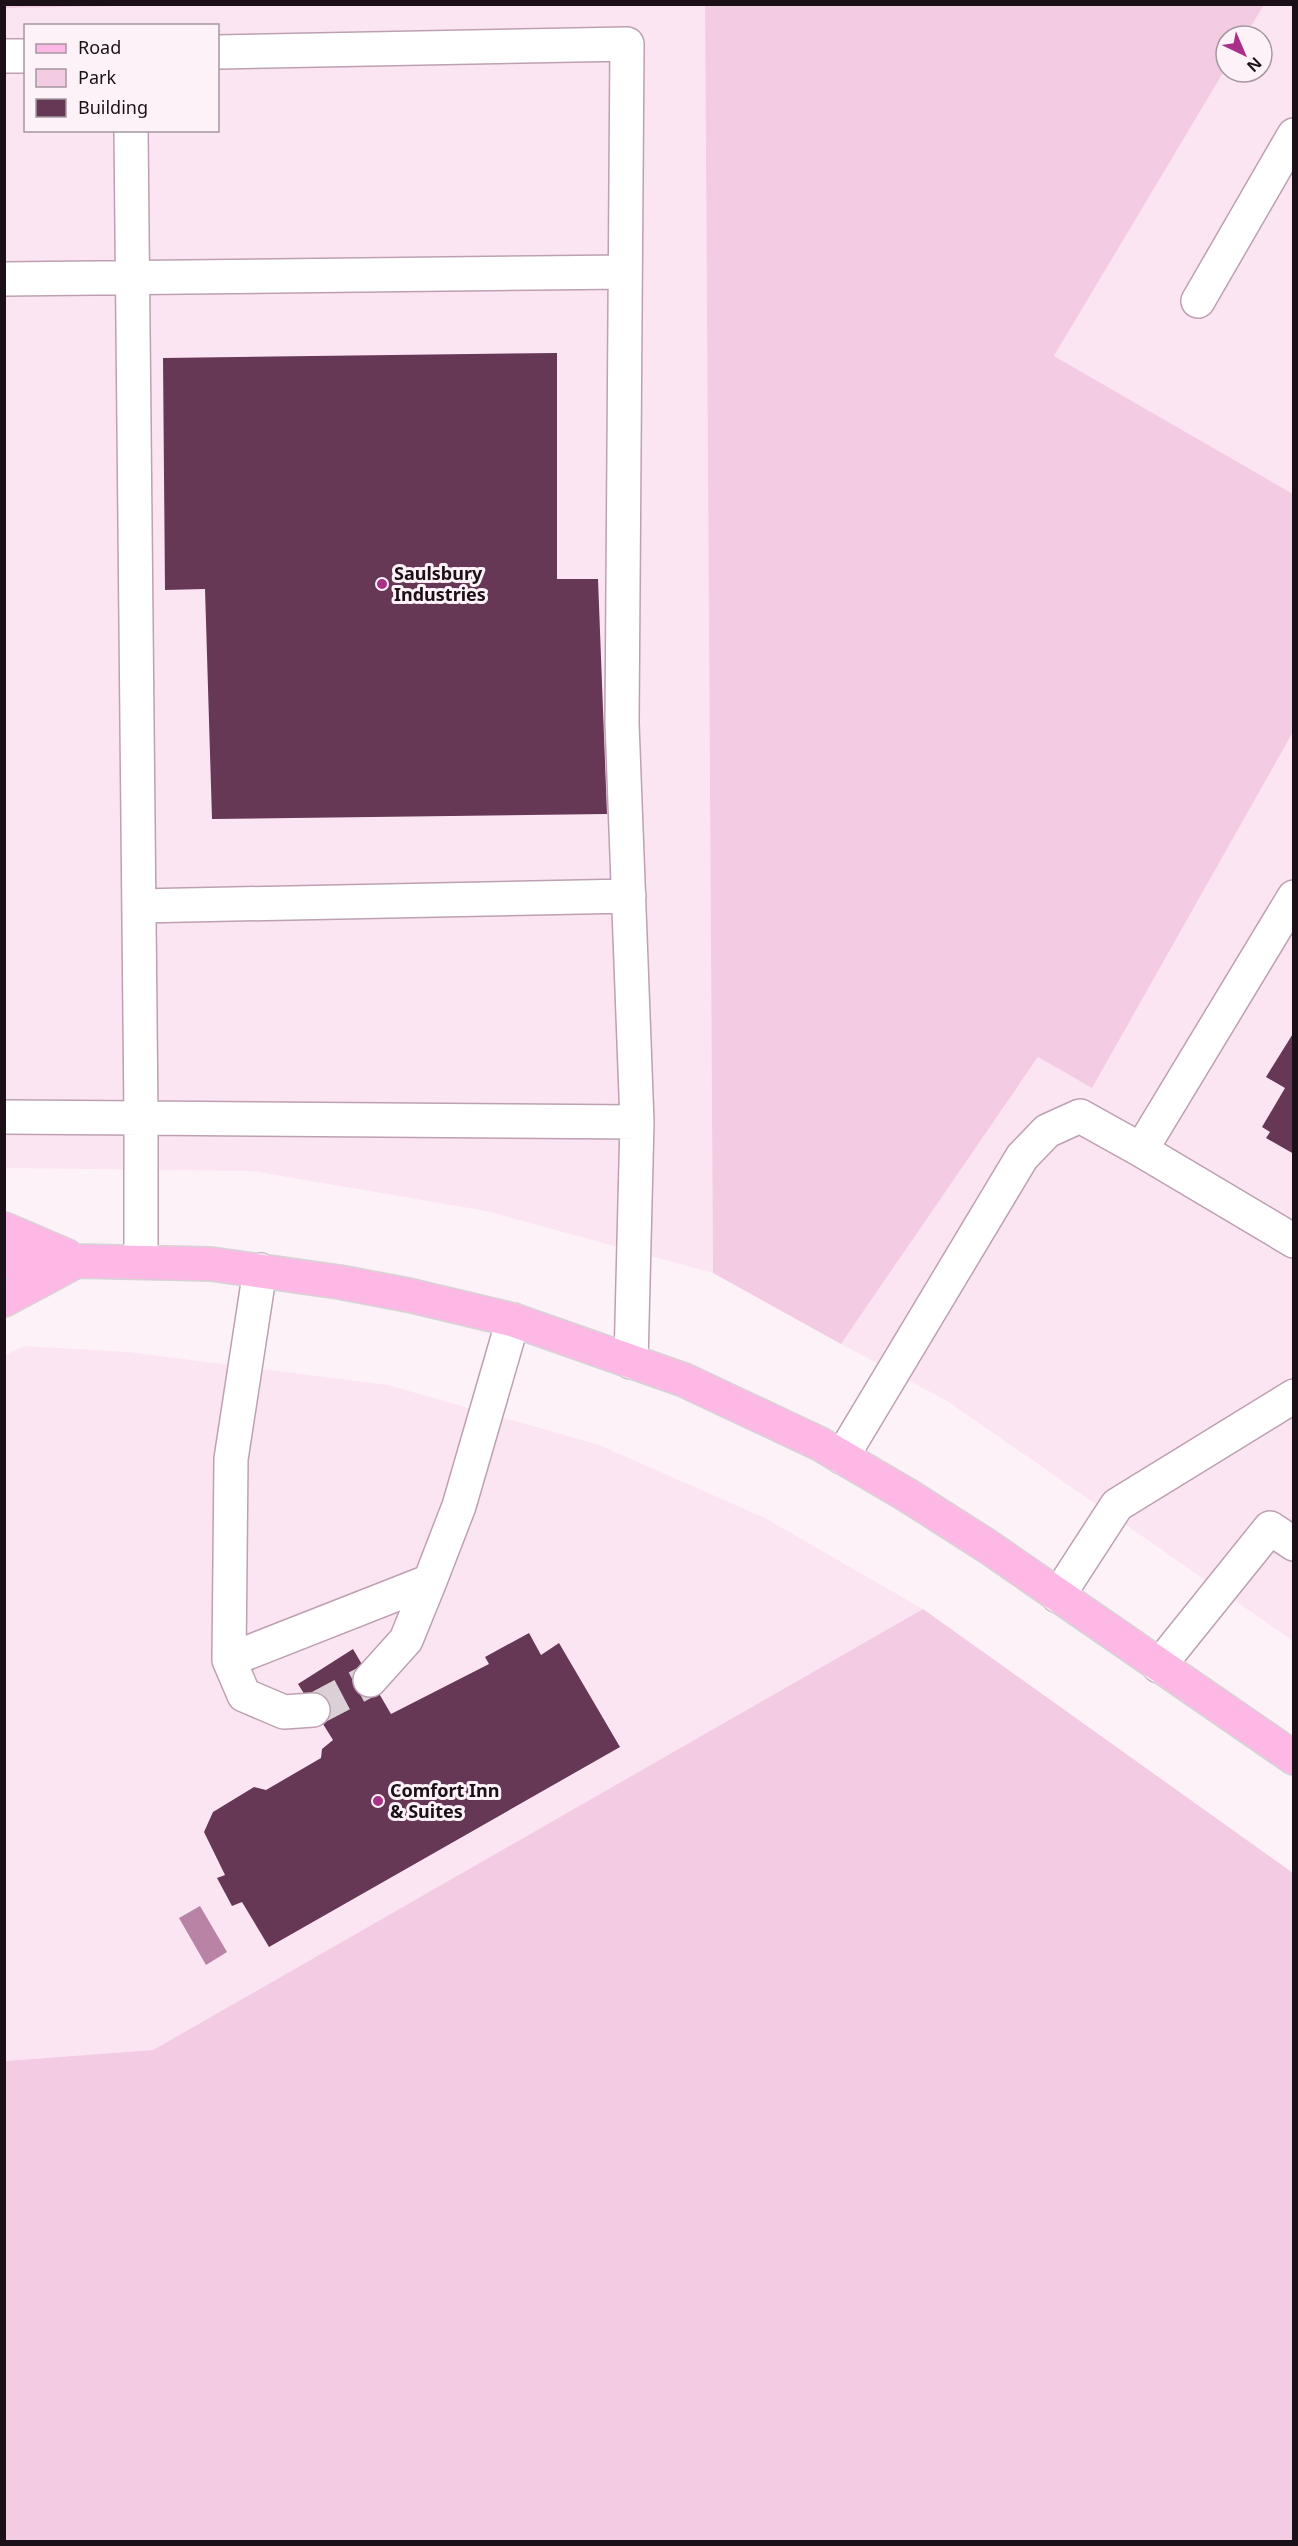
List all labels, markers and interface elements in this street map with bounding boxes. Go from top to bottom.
legend [24,24,219,132]
north arrow [1214,24,1274,84]
text: Road [78,35,121,59]
text: N [1242,52,1267,77]
text: Park [78,65,116,89]
text: Building [78,95,148,119]
place label: Saulsbury Industries [394,561,486,606]
marker: Saulsbury Industries [375,577,389,591]
place label: Comfort Inn & Suites [390,1778,500,1823]
marker: Comfort Inn & Suites [371,1794,385,1808]

